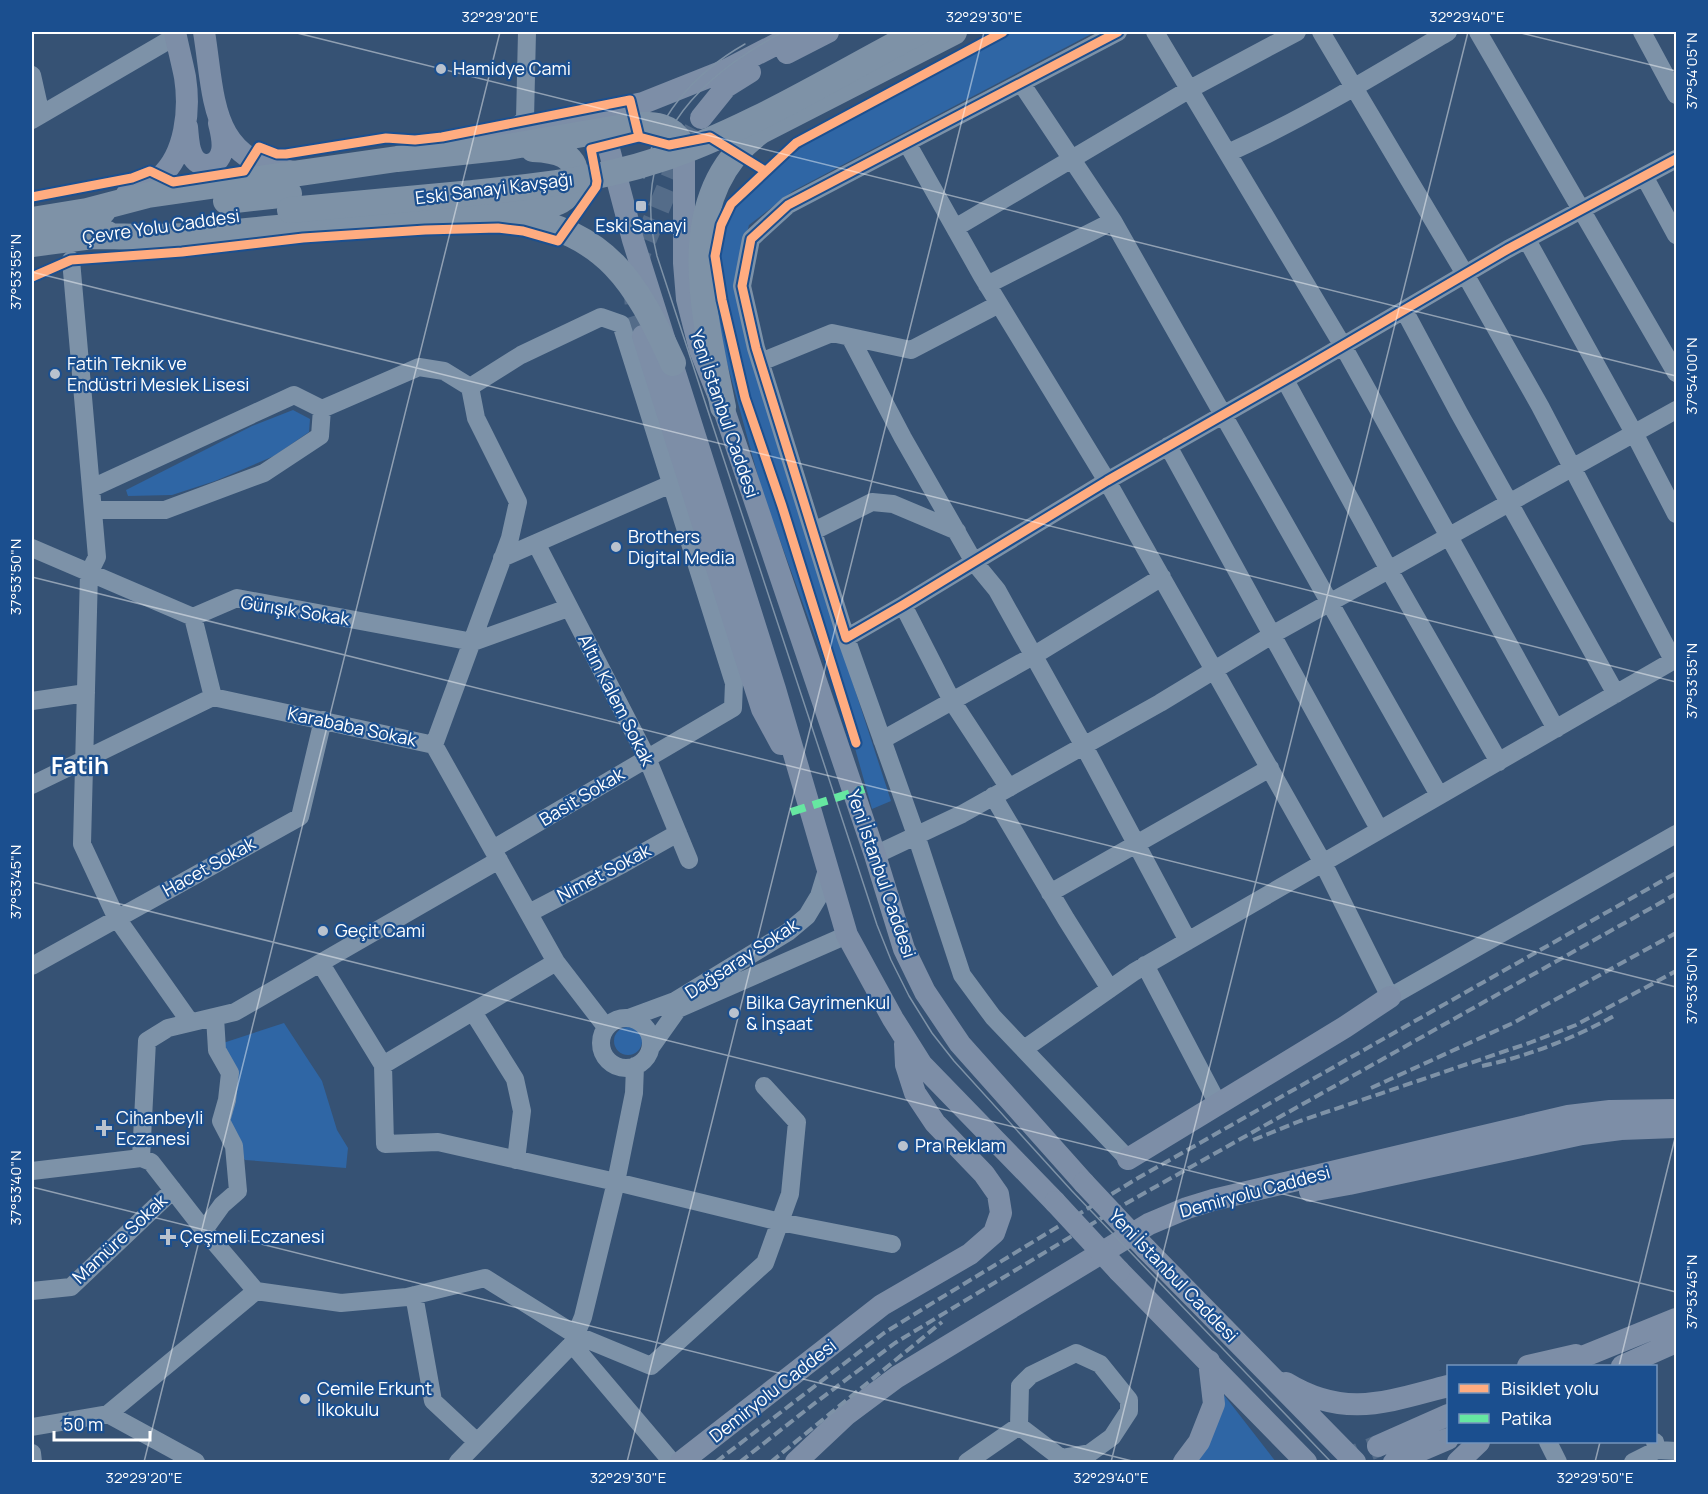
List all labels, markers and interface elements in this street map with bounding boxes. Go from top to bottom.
text: 32°29'20"E [462,6,538,27]
text: 32°29'30"E [946,6,1022,27]
text: 32°29'40"E [1429,6,1505,27]
text: 37°54'05"N [1681,33,1702,109]
place label: Hamidye Cami [453,56,571,80]
marker: Hamidye Cami [434,62,448,76]
street label: Eski Sanayi Kavşağı [414,166,574,210]
marker: Eski Sanayi [634,199,648,213]
street label: Çevre Yolu Caddesi [81,203,241,249]
place label: Eski Sanayi [595,213,687,237]
text: 37°53'55"N [5,234,26,310]
street label: Yeni İstanbul Caddesi [685,326,765,501]
text: 37°54'00"N [1681,337,1702,415]
place label: Fatih Teknik ve Endüstri Meslek Lisesi [67,351,250,396]
marker: Fatih Teknik ve Endüstri Meslek Lisesi [48,367,62,381]
place label: Brothers Digital Media [628,524,735,569]
text: 37°53'50"N [5,539,26,615]
marker: Brothers Digital Media [609,540,623,554]
street label: Gürışık Sokak [239,590,352,631]
street label: Altın Kalem Sokak [573,630,661,771]
text: 37°53'55"N [1681,643,1702,719]
street label: Karababa Sokak [285,701,420,752]
district label: Fatih [51,748,109,781]
street label: Basit Sokak [535,761,629,831]
street label: Yeni İstanbul Caddesi [842,786,922,961]
street label: Hacet Sokak [158,830,260,902]
street label: Nimet Sokak [553,837,655,907]
text: 37°53'45"N [5,845,26,919]
street label: Dağsaray Sokak [680,912,804,1004]
place label: Geçit Cami [335,918,425,942]
marker: Geçit Cami [316,924,330,938]
text: 37°53'50"N [1681,948,1702,1024]
place label: Bilka Gayrimenkul & İnşaat [746,990,890,1035]
marker: Bilka Gayrimenkul & İnşaat [727,1006,741,1020]
place label: Cihanbeyli Eczanesi [116,1105,203,1150]
marker: Cihanbeyli Eczanesi [97,1121,111,1135]
place label: Pra Reklam [915,1133,1006,1157]
marker: Pra Reklam [896,1139,910,1153]
text: 37°53'40"N [5,1150,26,1226]
street label: Demiryolu Caddesi [1177,1159,1333,1223]
street label: Mamüre Sokak [67,1187,173,1288]
street label: Yeni İstanbul Caddesi [1104,1204,1244,1347]
place label: Çeşmeli Eczanesi [180,1224,325,1248]
marker: Çeşmeli Eczanesi [161,1230,175,1244]
text: 37°53'45"N [1681,1255,1702,1329]
street label: Demiryolu Caddesi [704,1333,841,1447]
legend [1447,1365,1657,1443]
place label: Cemile Erkunt İlkokulu [317,1376,432,1421]
text: Bisiklet yolu [1501,1376,1599,1400]
marker: Cemile Erkunt İlkokulu [298,1392,312,1406]
scale bar [54,1404,150,1442]
text: Patika [1501,1406,1552,1430]
text: 50 m [63,1412,103,1436]
text: 32°29'20"E [106,1467,182,1488]
text: 32°29'30"E [590,1467,666,1488]
text: 32°29'40"E [1073,1467,1149,1488]
text: 32°29'50"E [1557,1467,1633,1488]

